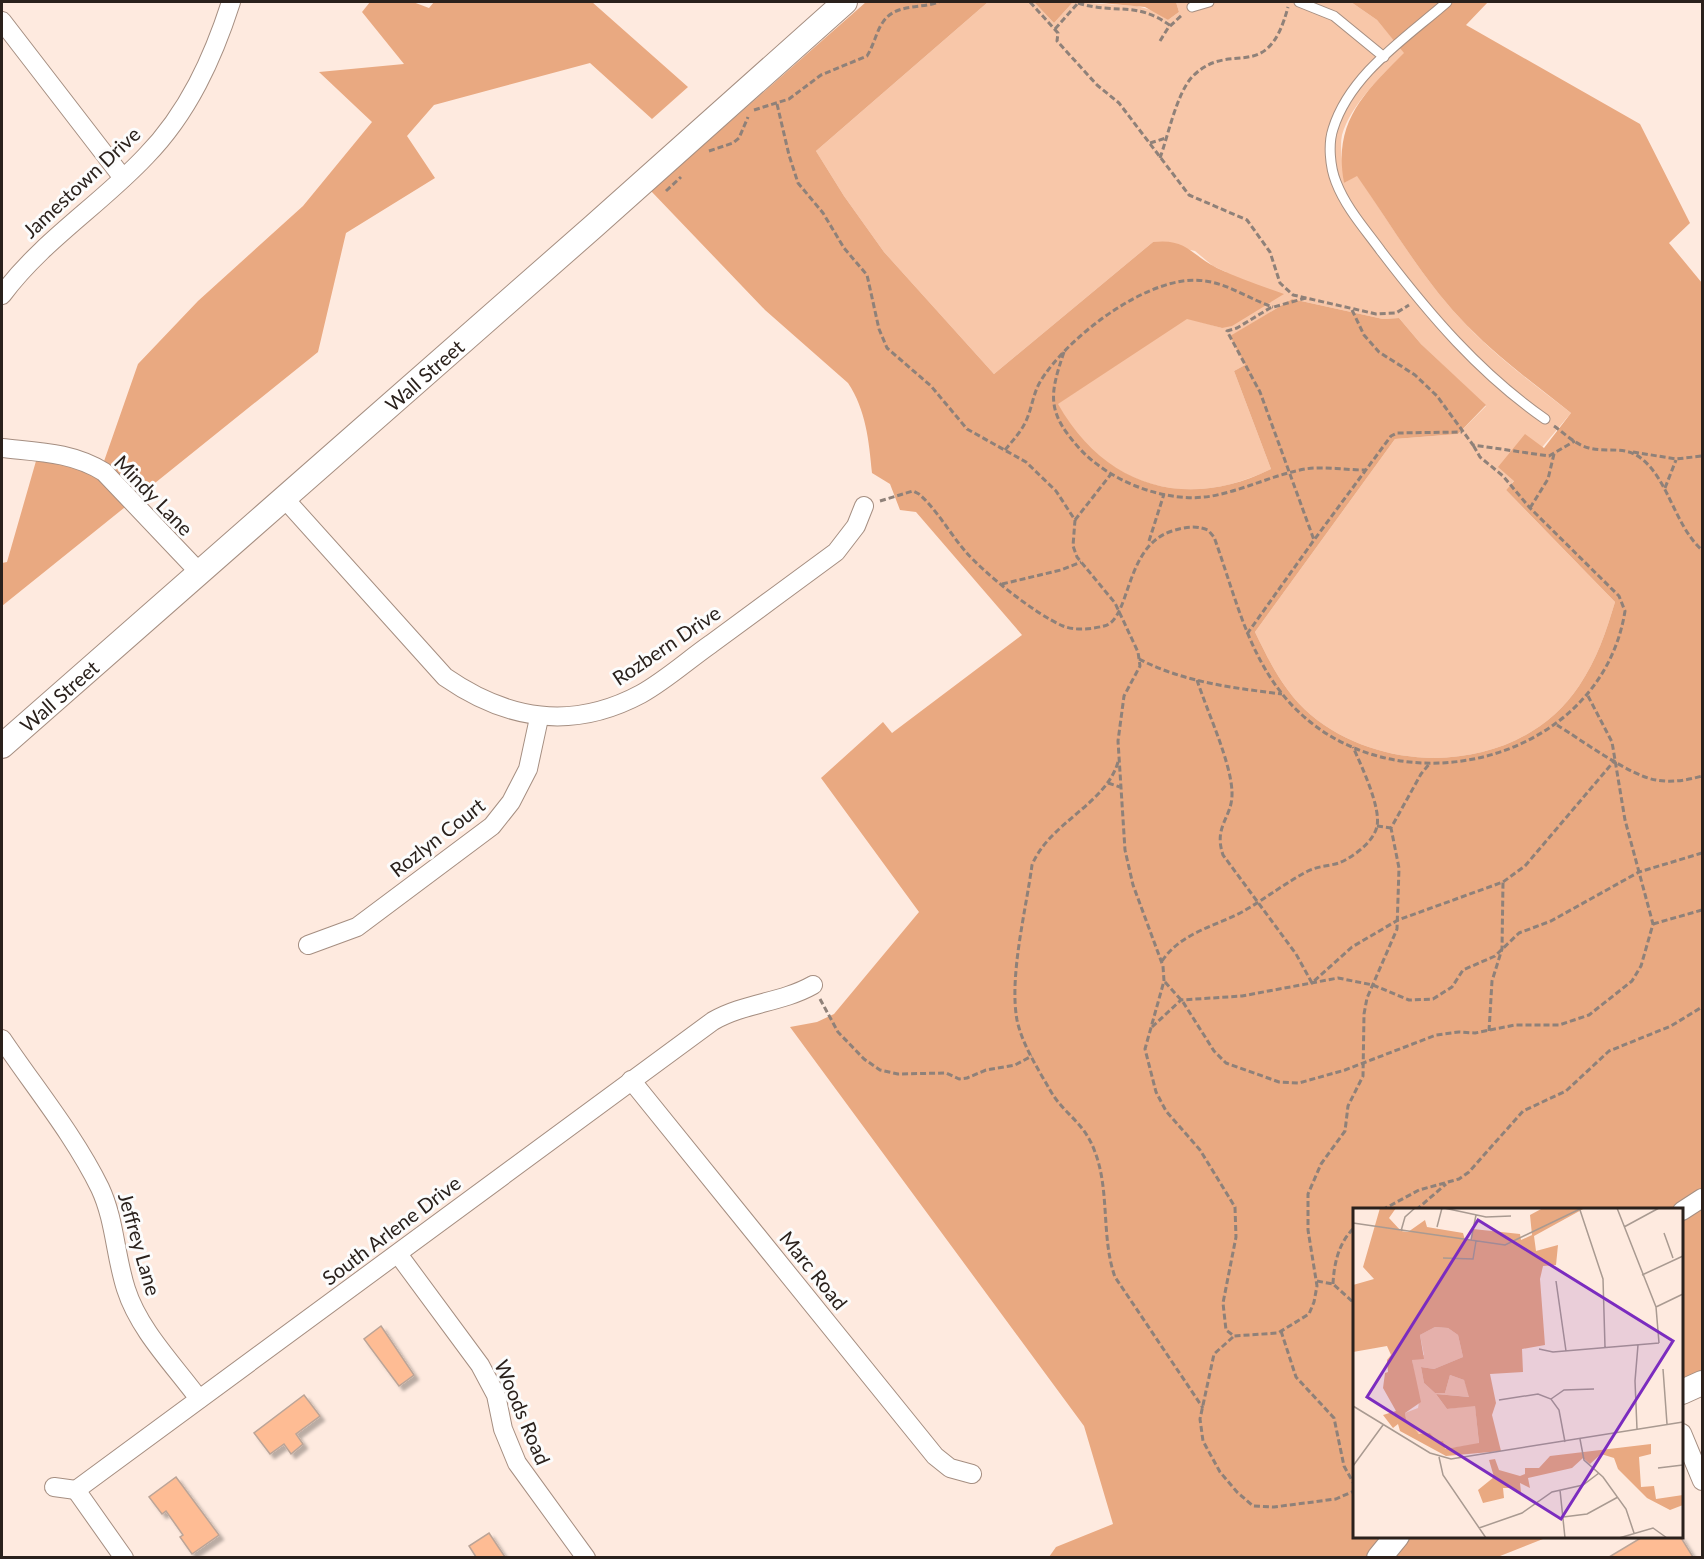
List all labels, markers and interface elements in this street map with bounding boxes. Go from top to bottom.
street label: Jamestown Drive [17,122,145,242]
street label: Wall Street [380,334,469,416]
street label: Mindy Lane [110,450,198,540]
street label: Rozbern Drive [607,600,725,690]
street label: Wall Street [15,655,103,737]
street label: Rozlyn Court [385,793,489,881]
street label: South Arlene Drive [317,1170,465,1290]
street label: Jeffrey Lane [114,1190,166,1298]
inset map [1353,1208,1683,1538]
street label: Marc Road [775,1226,853,1314]
street label: Woods Road [490,1356,556,1468]

